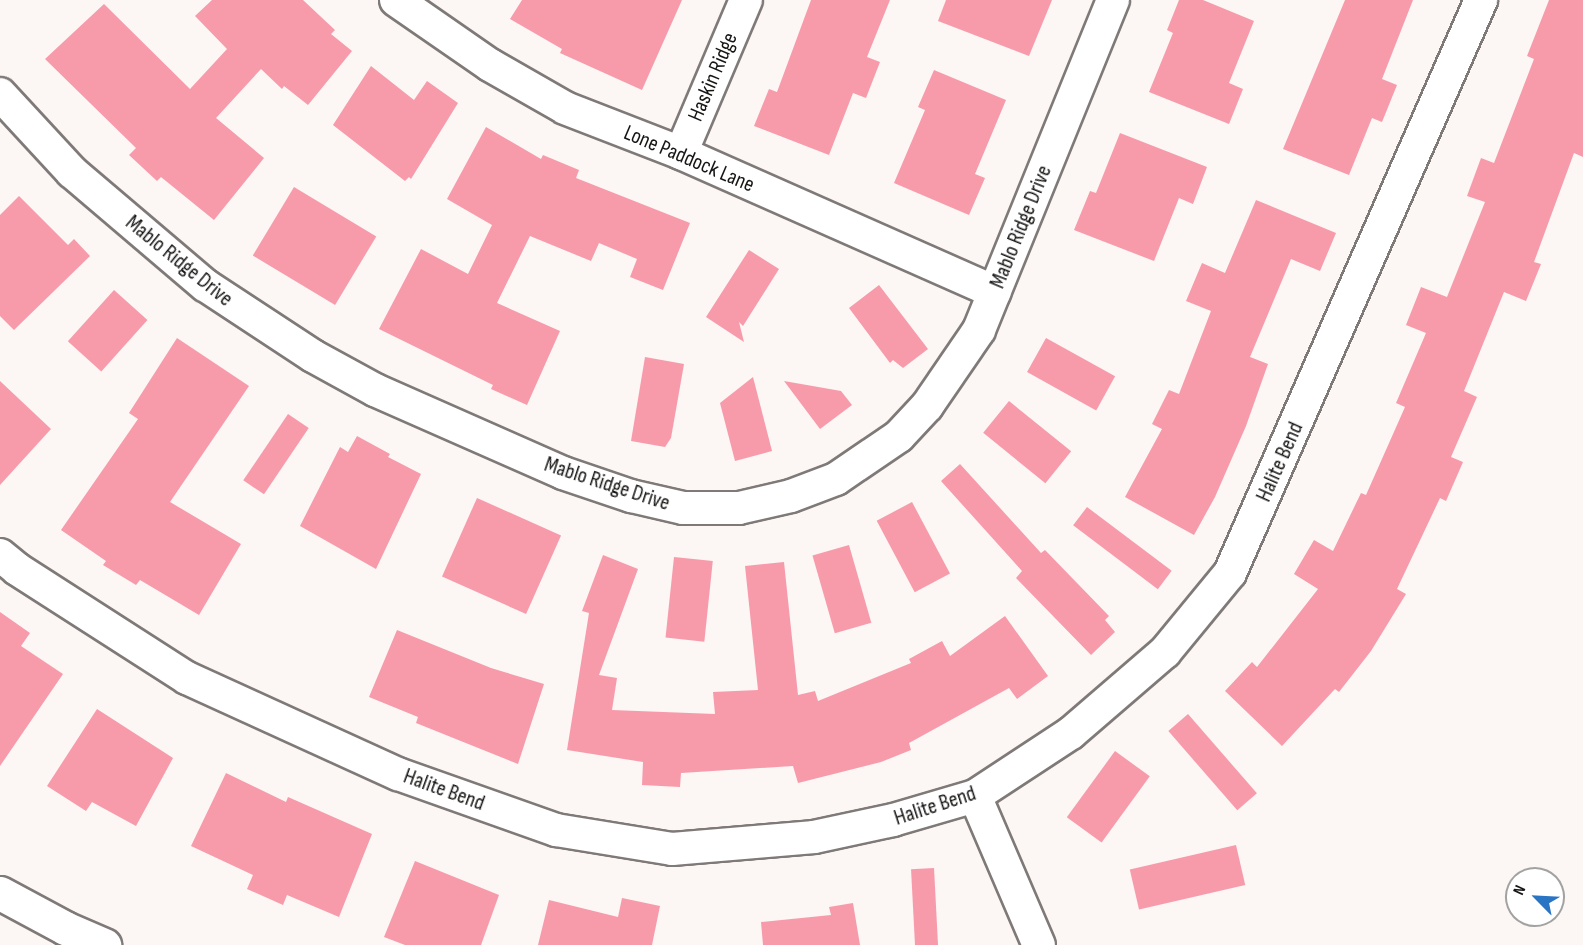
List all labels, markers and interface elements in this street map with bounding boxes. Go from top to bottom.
street label: Haskin Ridge [683,29,743,125]
street label: Lone Paddock Lane [620,120,758,198]
street label: Mablo Ridge Drive [984,162,1058,292]
street label: Mablo Ridge Drive [120,210,238,312]
street label: Halite Bend [1251,418,1309,506]
street label: Mablo Ridge Drive [541,451,673,517]
street label: Halite Bend [400,763,488,817]
street label: Halite Bend [891,780,979,832]
north arrow [1505,867,1565,927]
text: N [1510,883,1530,898]

